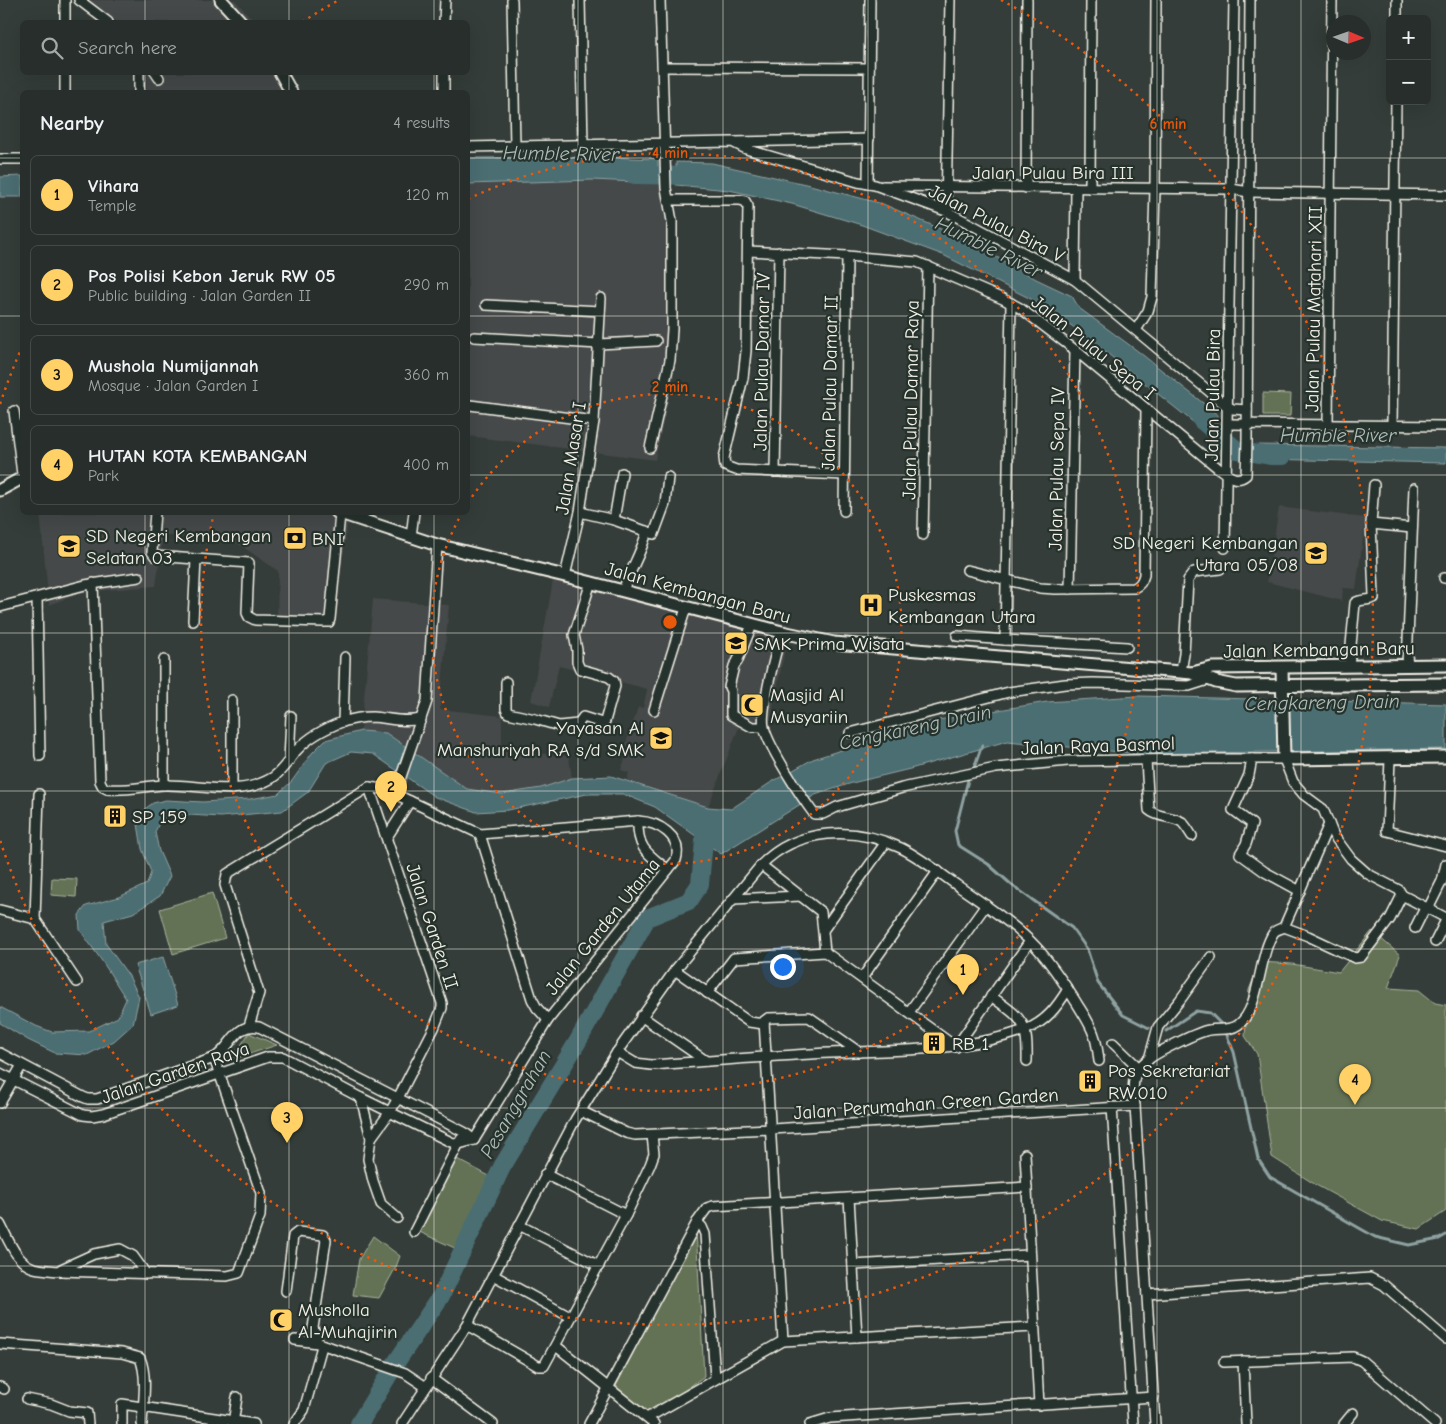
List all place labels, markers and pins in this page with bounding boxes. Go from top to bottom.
place label: SD Negeri Kembangan Selatan 03 [86,525,271,569]
bank icon: BNI [282,525,308,551]
place label: BNI [312,528,344,550]
place label: SD Negeri Kembangan Utara 05/08 [1113,532,1298,576]
school or university icon: SD Negeri Kembangan Selatan 03 [56,533,82,559]
school or university icon: SD Negeri Kembangan Utara 05/08 [1303,540,1329,566]
place label: Puskesmas Kembangan Utara [888,584,1036,628]
hospital icon: Puskesmas Kembangan Utara [858,592,884,618]
centre of rings [661,613,679,631]
school or university icon: SMK Prima Wisata [723,630,749,656]
place label: SMK Prima Wisata [754,633,905,655]
place label: Masjid Al Musyariin [770,684,848,728]
mosque icon: Masjid Al Musyariin [739,692,765,718]
place label: Yayasan Al Manshuriyah RA s/d SMK [437,717,644,761]
school or university icon: Yayasan Al Manshuriyah RA s/d SMK [648,725,674,751]
pin: 2 [375,771,407,812]
building icon: SP 159 [102,803,128,829]
place label: SP 159 [132,806,187,828]
pin: 1 [947,954,979,995]
building icon: RB 1 [921,1030,947,1056]
place label: RB 1 [952,1033,989,1055]
place label: Pos Sekretariat RW.010 [1108,1060,1230,1104]
pin: 4 [1339,1064,1371,1105]
building icon: Pos Sekretariat RW.010 [1077,1068,1103,1094]
pin: 3 [271,1102,303,1143]
place label: Musholla Al-Muhajirin [298,1299,398,1343]
mosque icon: Musholla Al-Muhajirin [268,1307,294,1333]

